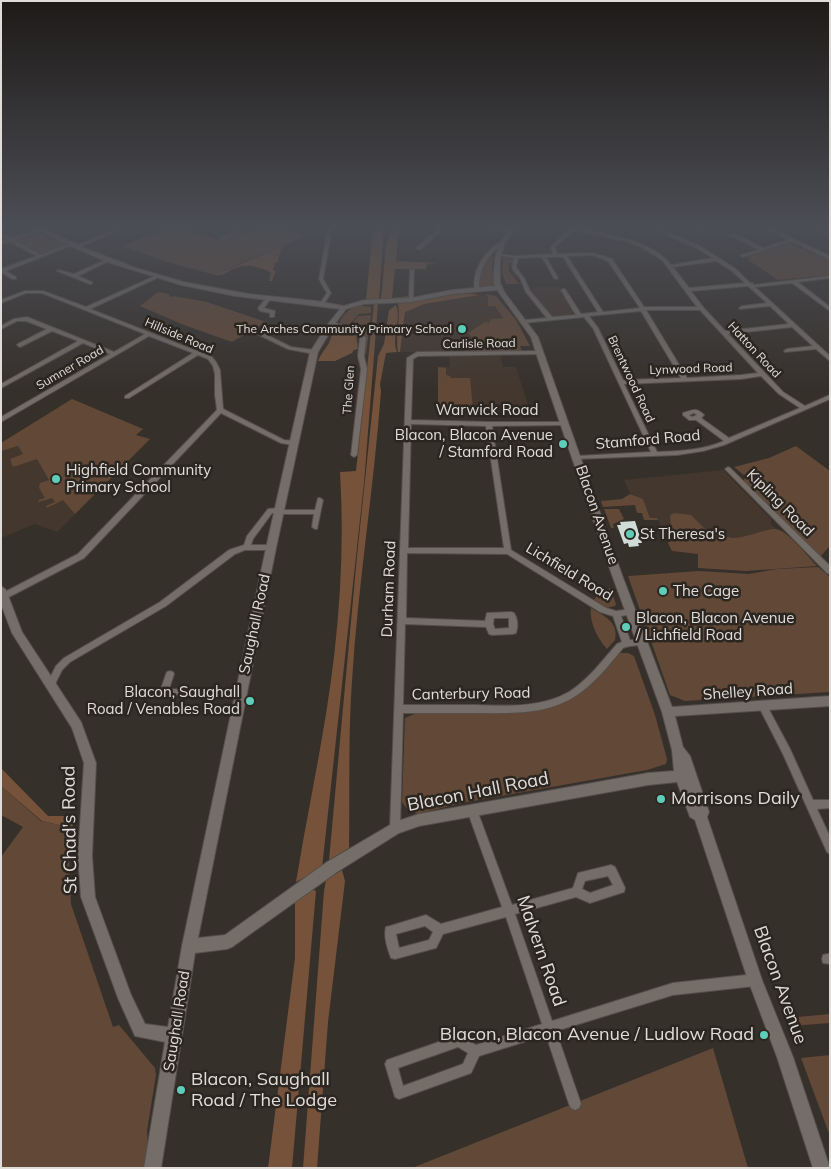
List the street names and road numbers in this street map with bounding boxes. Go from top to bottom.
street label: Hillside Road [143,315,215,357]
street label: Hatton Road [725,319,783,381]
street label: Brentwood Road [605,333,657,425]
street label: Carlisle Road [442,336,516,352]
street label: Sumner Road [34,343,106,393]
street label: Lynwood Road [649,360,733,378]
street label: The Glen [340,365,358,415]
street label: Warwick Road [435,401,539,419]
street label: Stamford Road [595,426,701,454]
street label: Blacon Avenue [572,463,622,567]
street label: Kipling Road [743,466,817,540]
street label: Lichfield Road [522,539,616,605]
street label: Durham Road [378,540,400,638]
street label: Saughall Road [236,572,274,676]
street label: Shelley Road [702,680,794,704]
street label: Canterbury Road [411,684,531,704]
street label: St Chad's Road [58,766,82,894]
street label: Blacon Hall Road [405,768,551,816]
street label: Malvern Road [512,893,570,1009]
street label: Blacon Avenue [749,923,811,1047]
street label: Saughall Road [160,969,194,1073]

